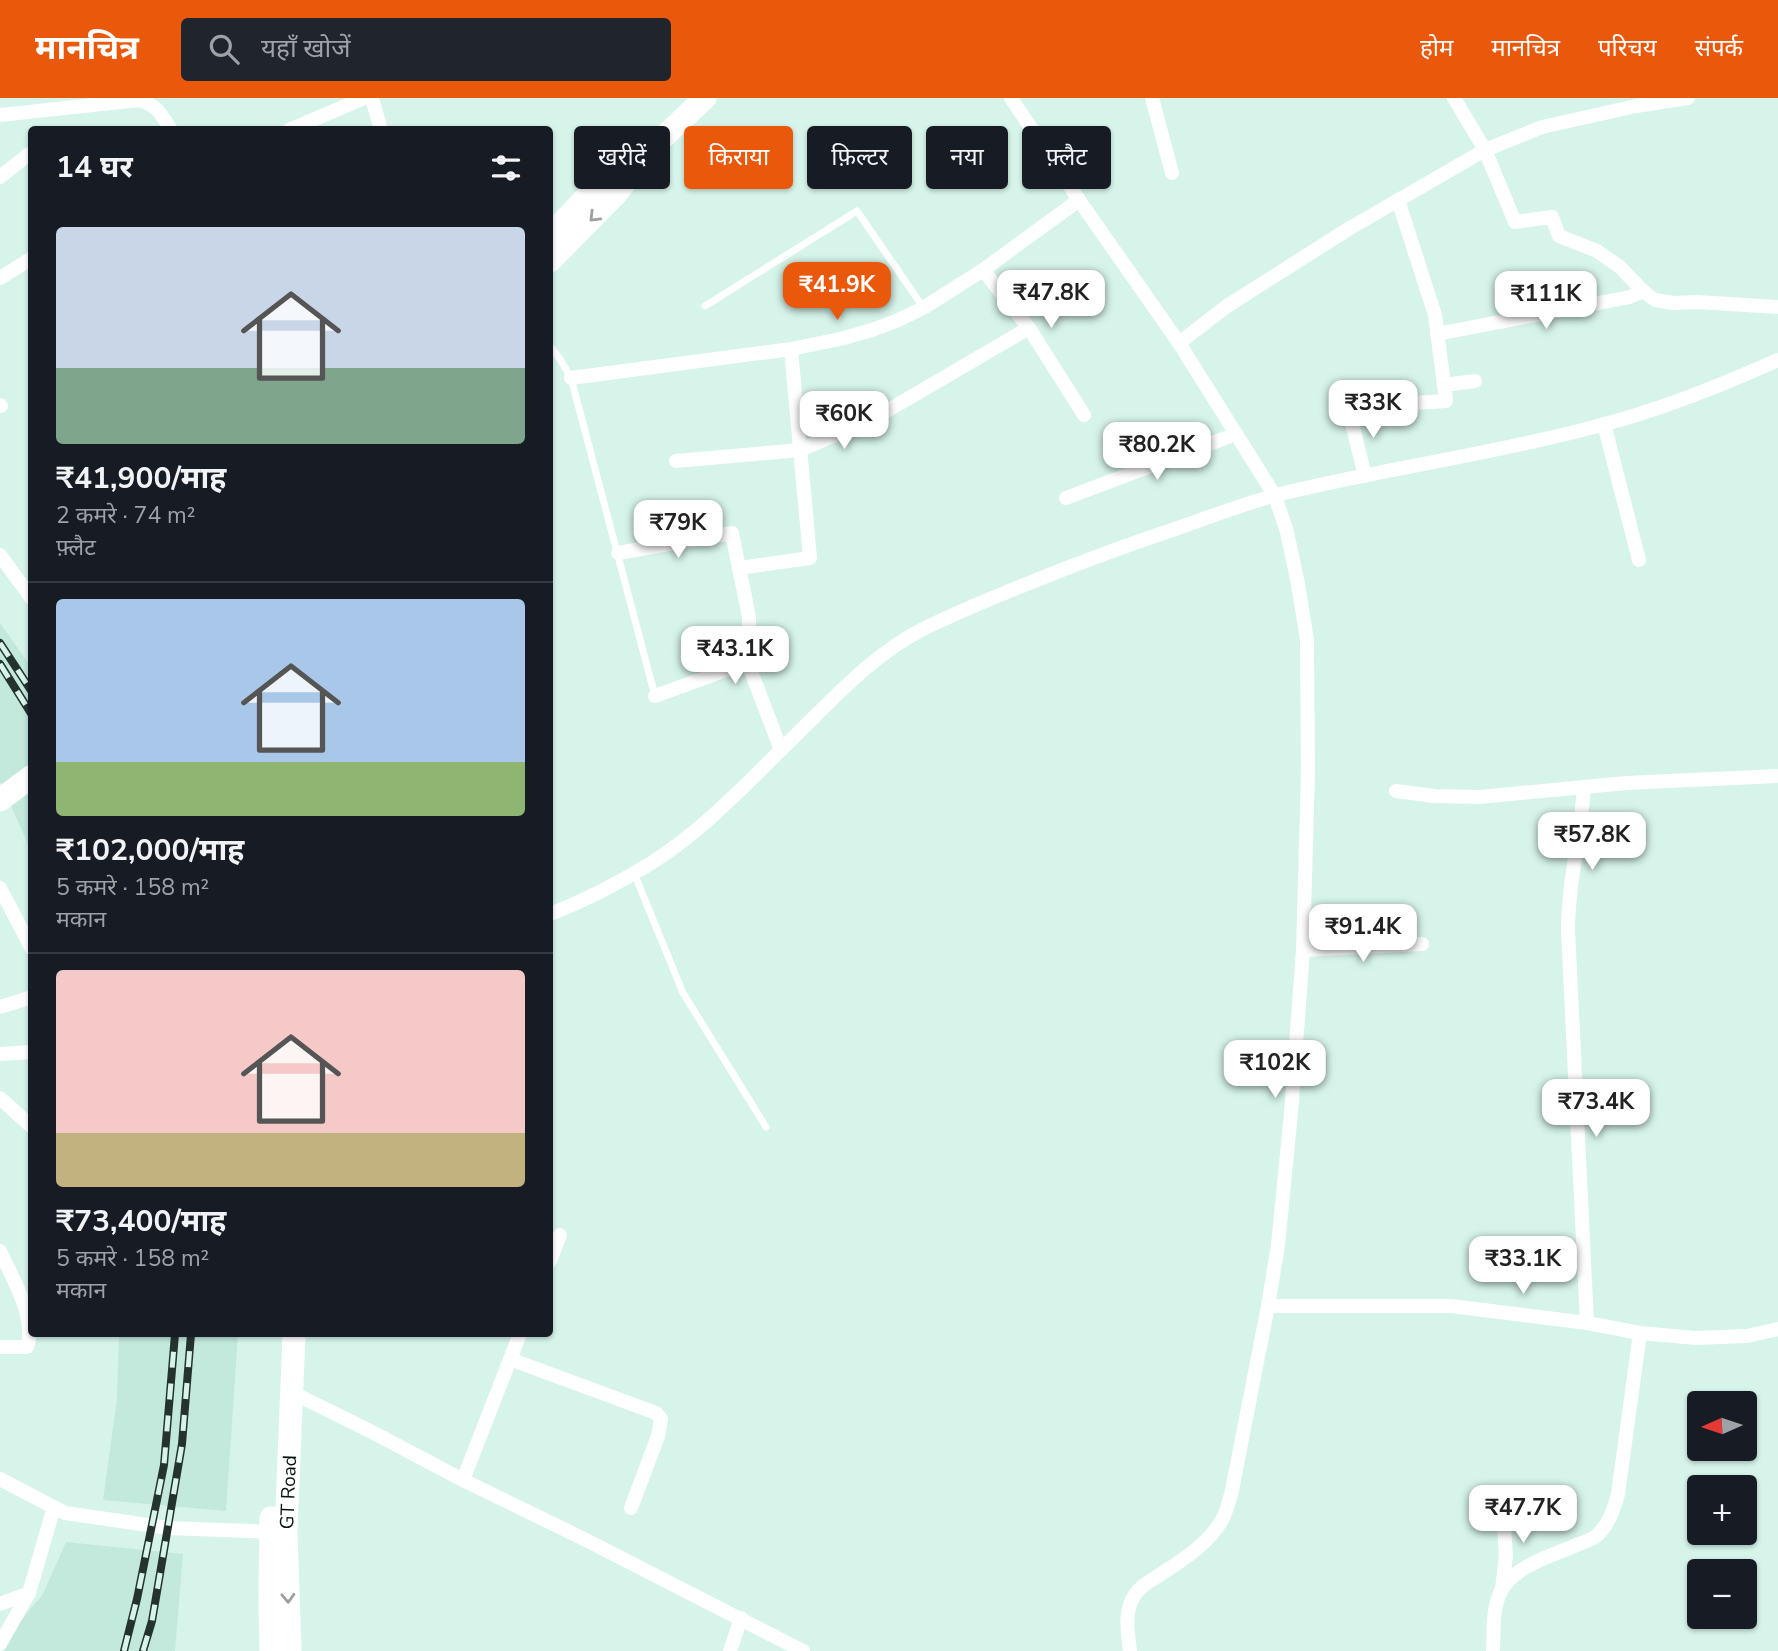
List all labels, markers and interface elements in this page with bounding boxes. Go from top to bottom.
search box [181,18,671,81]
text: मानचित्र [35,26,139,71]
icon: search [205,30,243,68]
text: यहाँ खोजें [261,31,351,66]
text: होम [1420,32,1453,64]
text: मानचित्र [1491,32,1560,64]
text: परिचय [1598,32,1657,64]
text: संपर्क [1695,32,1743,64]
chip: खरीदें [574,126,670,189]
chip: किराया [684,126,793,189]
chip: फ़िल्टर [807,126,912,189]
chip: नया [926,126,1008,189]
chip: फ़्लैट [1022,126,1111,189]
text: 14 घर [56,147,133,188]
icon: filters [487,149,525,187]
one-way arrow [589,208,602,221]
pin: ₹41.9K [780,262,894,322]
text: ₹41.9K [799,269,875,300]
pin: ₹47.8K [994,271,1108,330]
pin: ₹111K [1497,272,1595,331]
icon: home [228,273,354,399]
text: ₹47.8K [1013,277,1089,308]
text: ₹111K [1511,278,1581,309]
pin: ₹33K [1332,380,1414,440]
text: ₹33K [1345,387,1401,418]
pin: ₹60K [803,392,885,451]
text: ₹60K [816,398,872,429]
pin: ₹80.2K [1100,422,1214,482]
text: ₹80.2K [1119,429,1195,460]
text: ₹41,900/माह [56,458,226,499]
text: 2 कमरे · 74 m² [56,500,196,531]
pin: ₹79K [637,500,719,560]
text: ₹79K [650,507,706,538]
text: फ़्लैट [56,532,96,563]
pin: ₹43.1K [678,626,792,686]
text: ₹43.1K [697,633,773,664]
icon: home [228,645,354,771]
pin: ₹57.8K [1535,812,1649,872]
text: ₹57.8K [1554,819,1630,850]
text: ₹102,000/माह [56,830,244,871]
text: 5 कमरे · 158 m² [56,872,209,903]
text: मकान [56,904,106,935]
pin: ₹91.4K [1306,904,1420,964]
text: ₹91.4K [1325,911,1401,942]
icon: home [228,1016,354,1142]
pin: ₹102K [1226,1040,1324,1100]
text: ₹102K [1240,1047,1310,1078]
pin: ₹73.4K [1539,1080,1653,1139]
text: ₹73.4K [1558,1086,1634,1117]
text: ₹73,400/माह [56,1201,226,1242]
pin: ₹33.1K [1466,1236,1580,1296]
text: 5 कमरे · 158 m² [56,1243,209,1274]
text: ₹33.1K [1485,1243,1561,1274]
text: मकान [56,1275,106,1306]
north arrow [1687,1391,1757,1461]
map controls [1687,1391,1757,1629]
street label: GT Road [274,1455,303,1530]
button: + [1687,1475,1757,1545]
pin: ₹47.7K [1466,1486,1580,1545]
text: ₹47.7K [1485,1492,1561,1523]
button: − [1687,1559,1757,1629]
one-way arrow [280,1593,296,1603]

